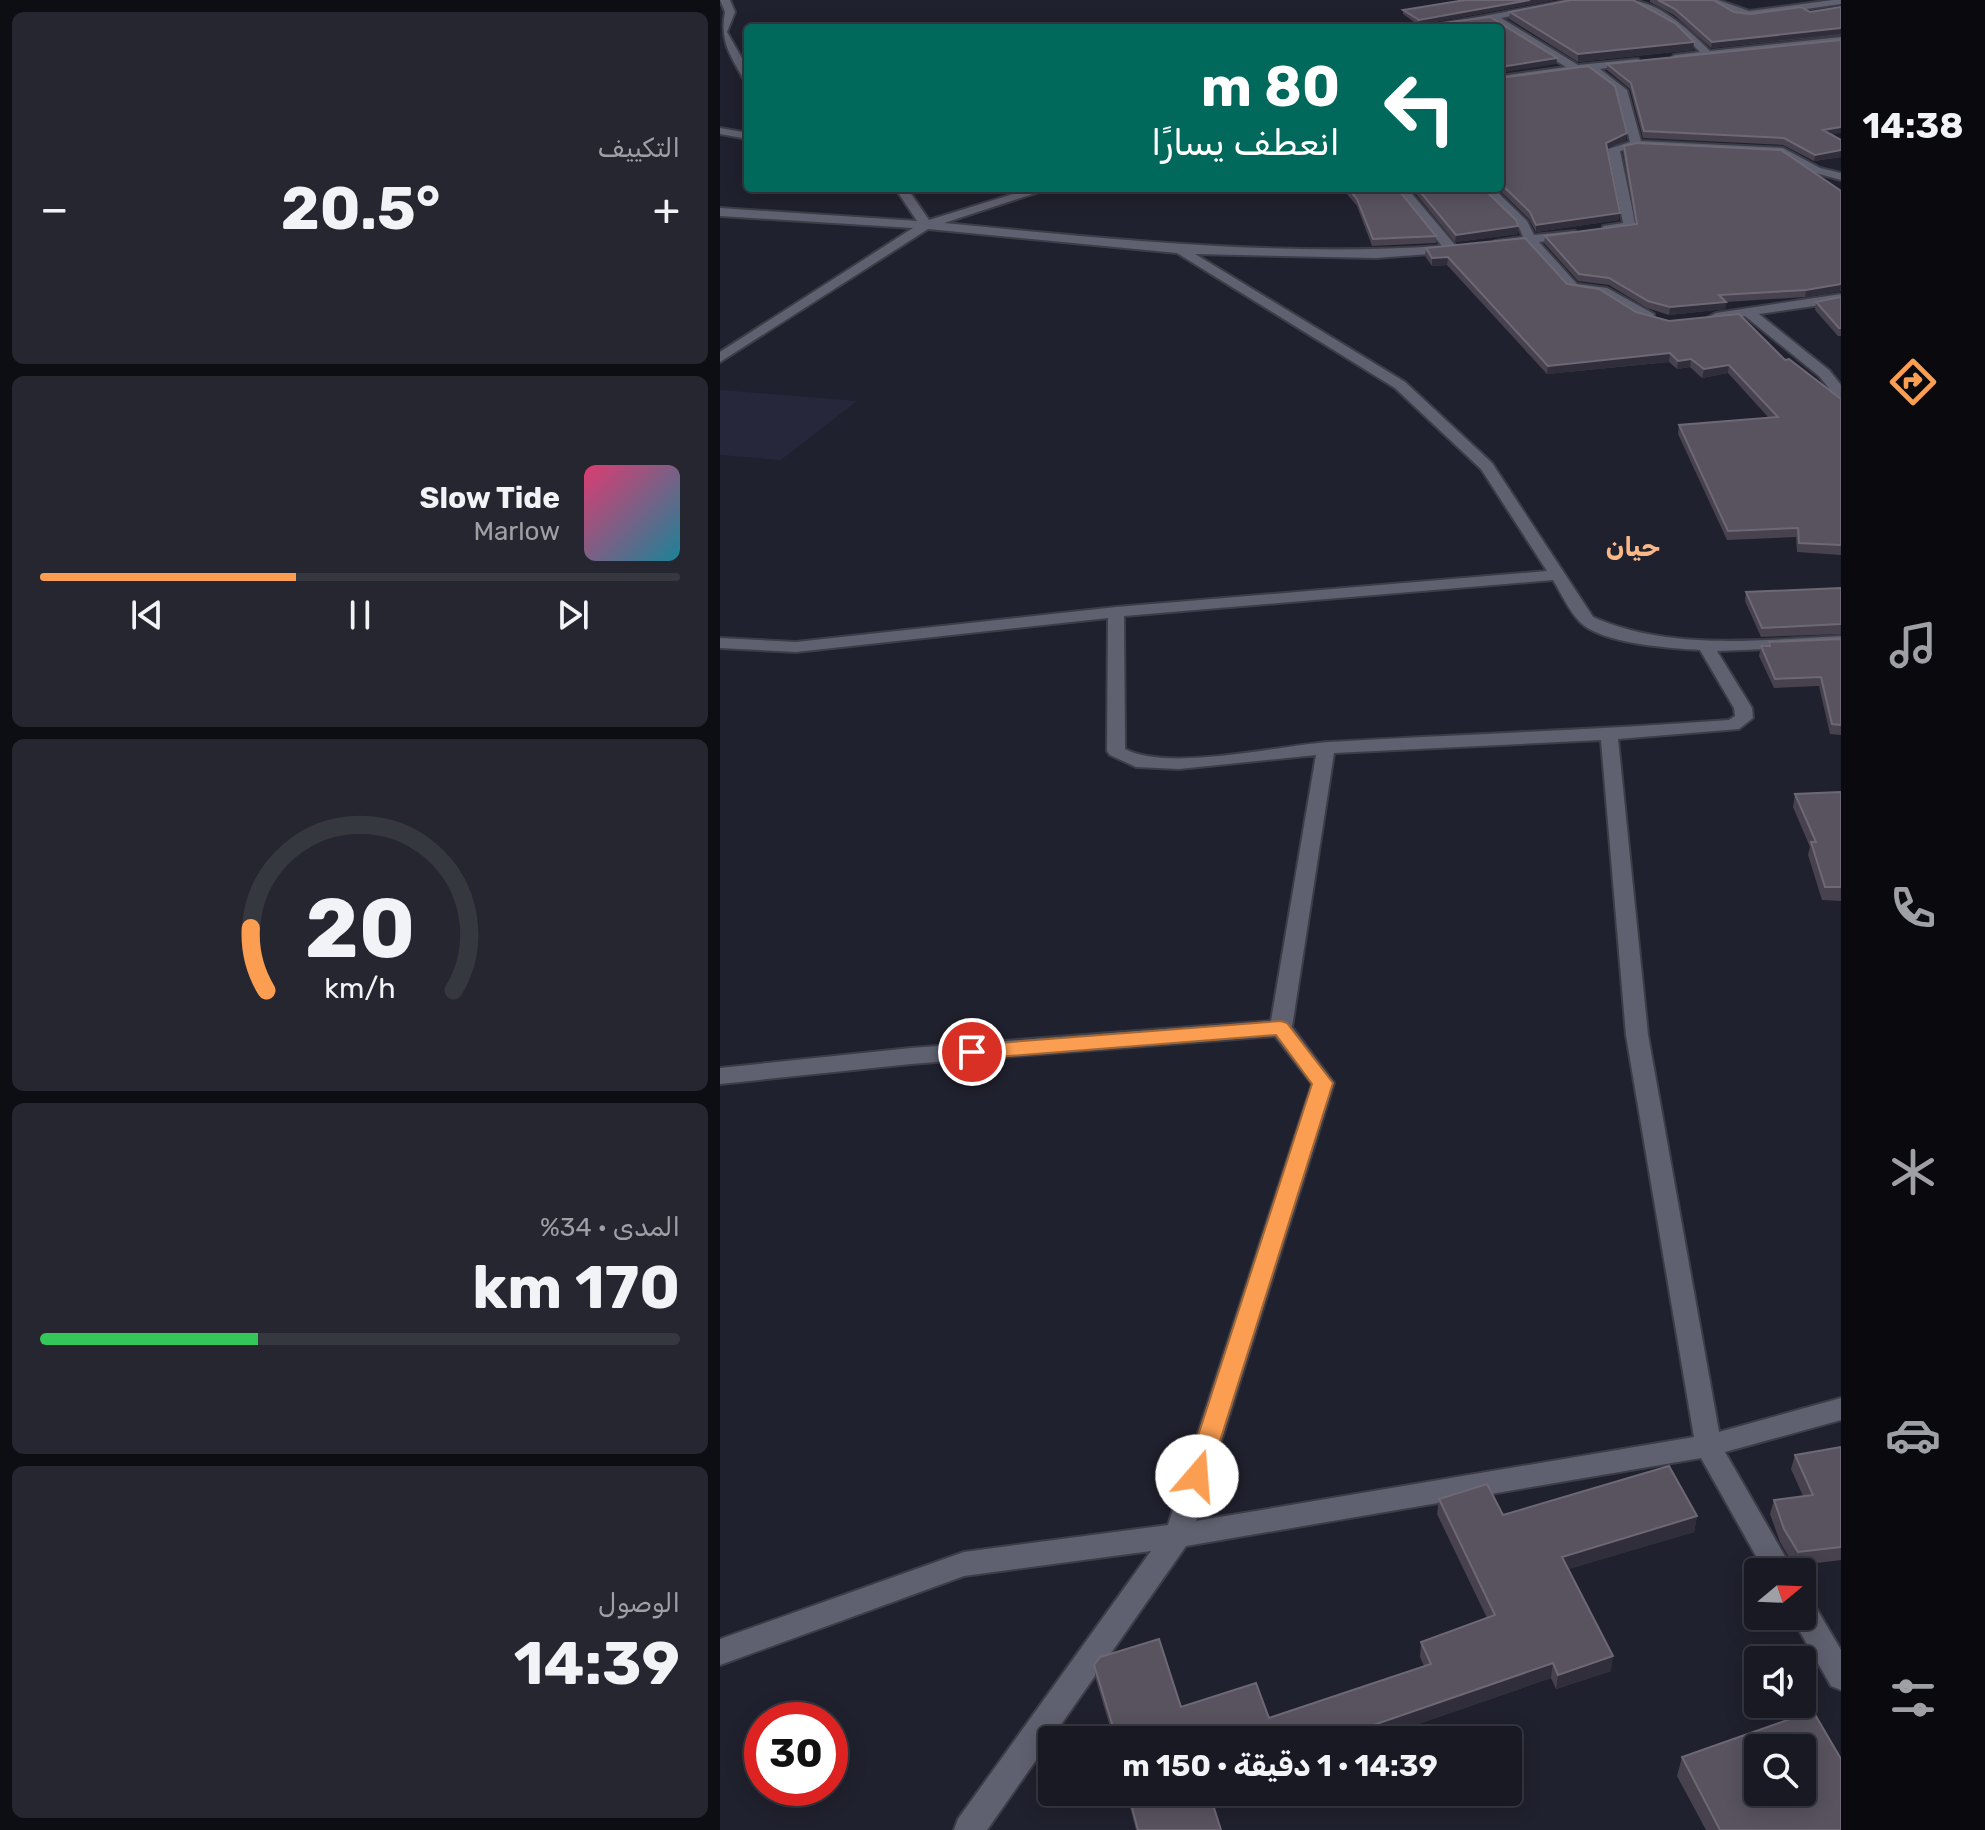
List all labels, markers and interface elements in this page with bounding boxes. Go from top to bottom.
text: 80 m [1201,54,1340,120]
icon: left [1368,56,1472,160]
text: 14:38 [1862,104,1964,147]
text: انعطف يسارًا [1151,121,1340,164]
text: التكييف [598,133,680,164]
text: 20.5° [281,173,441,244]
text: − [40,183,69,235]
text: + [653,183,680,235]
icon: directions [1885,354,1941,410]
text: Slow Tide [420,480,560,516]
text: Marlow [473,516,560,547]
district label: حيان [1606,532,1660,563]
icon: previous [125,593,169,637]
icon: pause [338,593,382,637]
icon: next [551,593,595,637]
icon: music [1885,617,1941,673]
text: 20 [305,879,415,978]
icon: phone [1885,880,1941,936]
text: km/h [324,971,396,1005]
pin [938,1018,1006,1086]
icon: arrive [950,1030,994,1074]
icon: climate [1885,1144,1941,1200]
text: المدى · 34% [540,1212,680,1243]
text: 170 km [472,1252,680,1323]
icon: car [1885,1407,1941,1463]
position arrow [1155,1434,1239,1518]
north arrow [1744,1558,1816,1630]
map controls [1744,1558,1816,1806]
text: الوصول [598,1588,680,1619]
text: 14:39 [514,1628,680,1699]
button: sound [1744,1646,1816,1718]
icon: filters [1885,1670,1941,1726]
speed limit sign: 30 [744,1702,848,1806]
button: search [1744,1734,1816,1806]
text: 14:39 · 1 دقيقة · 150 m [1122,1748,1438,1784]

